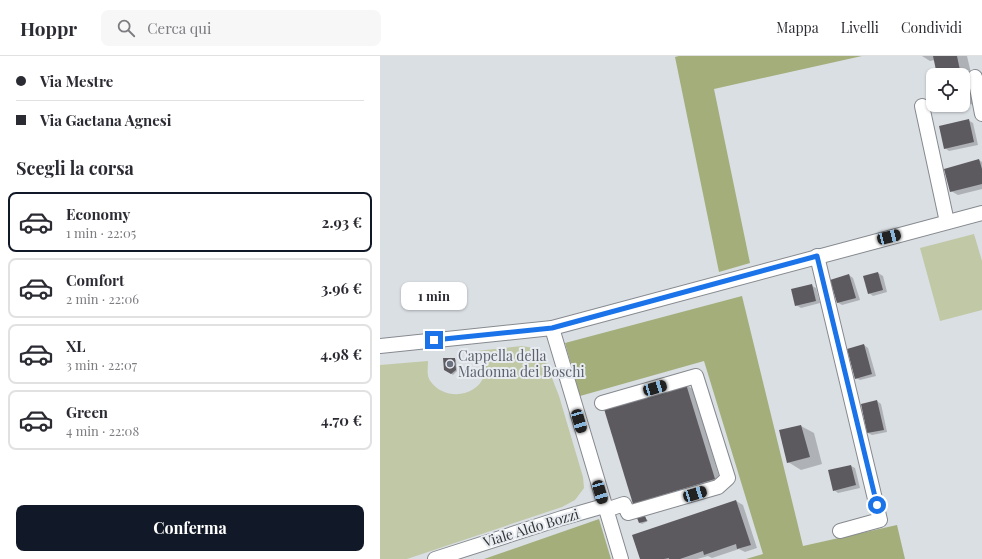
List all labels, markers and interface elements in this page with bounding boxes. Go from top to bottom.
search box [101,10,381,46]
text: Hoppr [20,15,77,41]
icon: search [115,17,137,39]
text: Cerca qui [147,18,211,38]
text: Mappa [776,18,819,37]
text: Livelli [841,18,879,37]
text: Condividi [901,18,962,37]
map controls [926,68,970,112]
button: locate [926,68,970,112]
text: Via Mestre [40,71,113,91]
text: Via Gaetana Agnesi [40,110,171,130]
text: Scegli la corsa [16,156,134,180]
icon: car [18,204,54,240]
text: Economy [66,204,130,224]
text: 2.93 € [322,212,362,232]
text: 1 min · 22:05 [66,224,136,241]
car [876,228,902,246]
icon: car [18,270,54,306]
text: Comfort [66,270,124,290]
text: 3.96 € [321,278,362,298]
callout: 1 min [401,282,467,310]
text: 1 min [418,287,450,304]
text: 2 min · 22:06 [66,290,139,307]
route end [425,331,443,349]
icon: car [18,336,54,372]
text: XL [66,336,86,356]
text: 4.98 € [320,344,362,364]
place label: Cappella della Madonna dei Boschi [458,346,585,381]
text: 3 min · 22:07 [66,356,137,373]
marker: Cappella della Madonna dei Boschi [445,359,455,369]
car [642,379,668,397]
icon: car [18,402,54,438]
text: Green [66,402,108,422]
car [570,408,588,434]
text: 4.70 € [321,410,362,430]
text: 4 min · 22:08 [66,422,139,439]
car [591,479,609,505]
car [682,485,708,503]
route start [868,496,886,514]
street label: Viale Aldo Bozzi [480,504,581,551]
button: Conferma [16,505,364,551]

